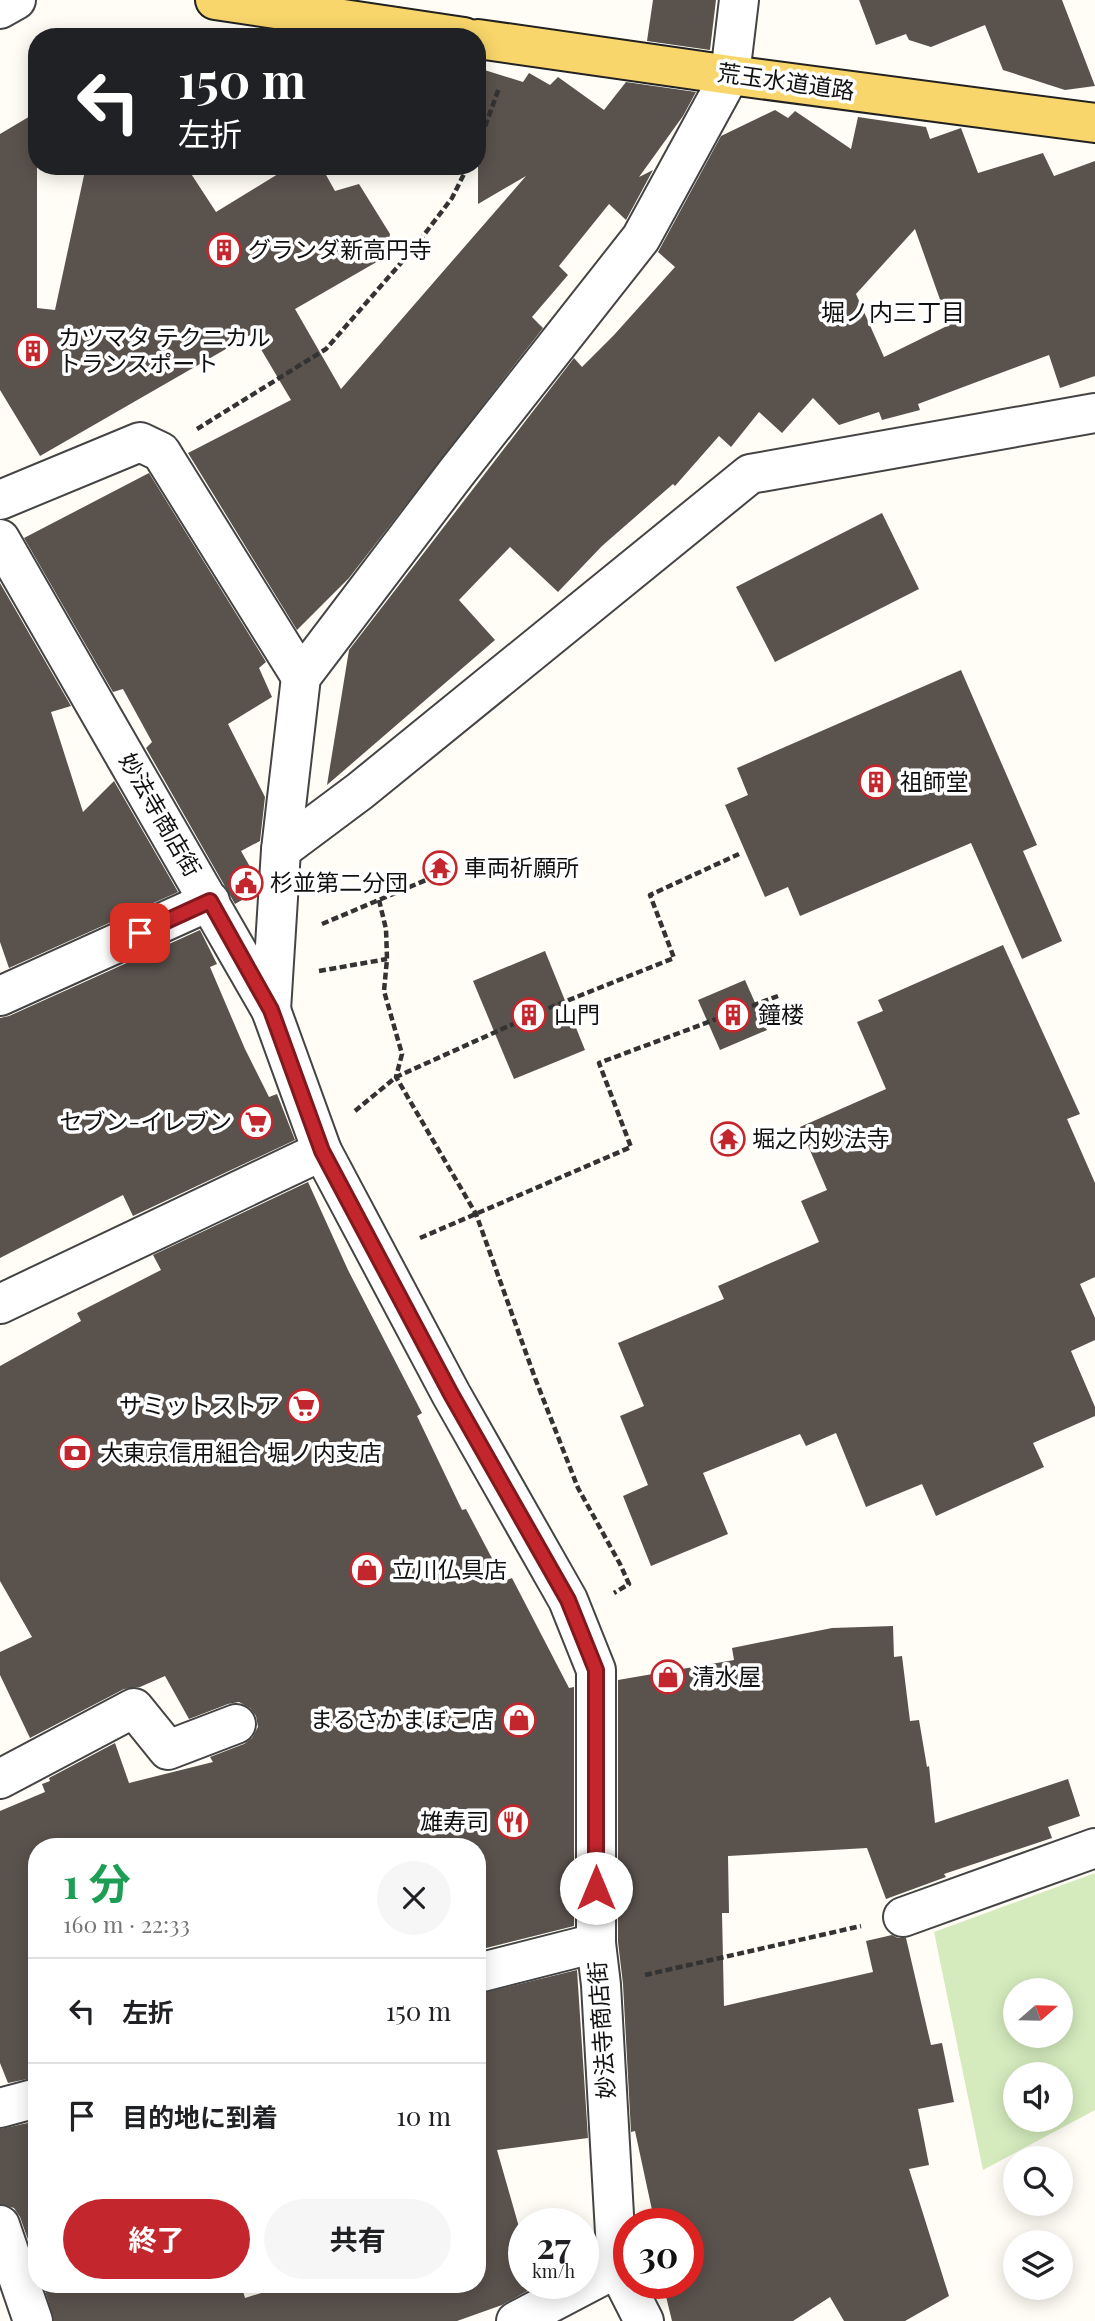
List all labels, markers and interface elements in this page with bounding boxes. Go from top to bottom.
text: 150 m [178,46,306,111]
icon: left [63,56,154,147]
street label: 荒玉水道道路 [716,56,857,105]
text: 左折 [178,111,242,154]
building icon: グランダ新高円寺 [205,231,243,269]
place label: グランダ新高円寺 [248,233,432,264]
district label: 堀ノ内三丁目 [821,295,965,327]
place label: カツマタ テクニカル トランスポート [58,321,271,378]
building icon: カツマタ テクニカル トランスポート [14,332,52,370]
street label: 妙法寺商店街 [113,747,209,882]
building icon: 祖師堂 [857,763,895,801]
place label: 祖師堂 [900,765,969,796]
temple icon: 車両祈願所 [421,849,459,887]
place label: 車両祈願所 [464,851,579,882]
public building icon: 杉並第二分団 [227,864,265,902]
place label: 杉並第二分団 [270,866,408,897]
pin [110,903,170,963]
icon: arrive [121,914,159,952]
building icon: 山門 [510,996,548,1034]
building icon: 鐘楼 [714,996,752,1034]
place label: 山門 [554,998,600,1029]
place label: 鐘楼 [758,998,804,1029]
supermarket icon: セブン-イレブン [237,1103,275,1141]
place label: セブン-イレブン [60,1105,232,1136]
temple icon: 堀之内妙法寺 [709,1120,747,1158]
place label: 堀之内妙法寺 [752,1122,890,1153]
supermarket icon: サミットストア [285,1387,323,1425]
place label: サミットストア [119,1389,280,1420]
bank icon: 大東京信用組合 堀ノ内支店 [56,1434,94,1472]
place label: 大東京信用組合 堀ノ内支店 [100,1436,382,1467]
shop icon: 立川仏具店 [348,1551,386,1589]
place label: 立川仏具店 [392,1553,507,1584]
shop icon: 清水屋 [649,1658,687,1696]
place label: 清水屋 [692,1660,761,1691]
shop icon: まるさかまぼこ店 [500,1701,538,1739]
place label: まるさかまぼこ店 [310,1703,494,1734]
restaurant icon: 雄寿司 [494,1803,532,1841]
place label: 雄寿司 [420,1805,489,1836]
position arrow [559,1851,633,1925]
text: 1 分 [63,1854,131,1910]
button: close [377,1861,451,1935]
text: 160 m · 22:33 [63,1908,190,1939]
street label: 妙法寺商店街 [580,1960,621,2100]
north arrow [1003,1978,1073,2048]
map controls [1003,1978,1073,2300]
icon: left [63,1992,101,2030]
text: 150 m [386,1993,451,2028]
text: 左折 [122,1994,174,2029]
button: sound [1003,2062,1073,2132]
icon: arrive [63,2097,101,2135]
text: 10 m [396,2098,451,2133]
text: 目的地に到着 [122,2099,278,2134]
button: search [1003,2146,1073,2216]
button: 終了 [63,2199,250,2279]
button: 共有 [264,2199,451,2279]
speed limit sign: 30 [613,2208,704,2299]
text: 27 [536,2221,571,2268]
button: layers [1003,2230,1073,2300]
text: km/h [532,2259,575,2283]

